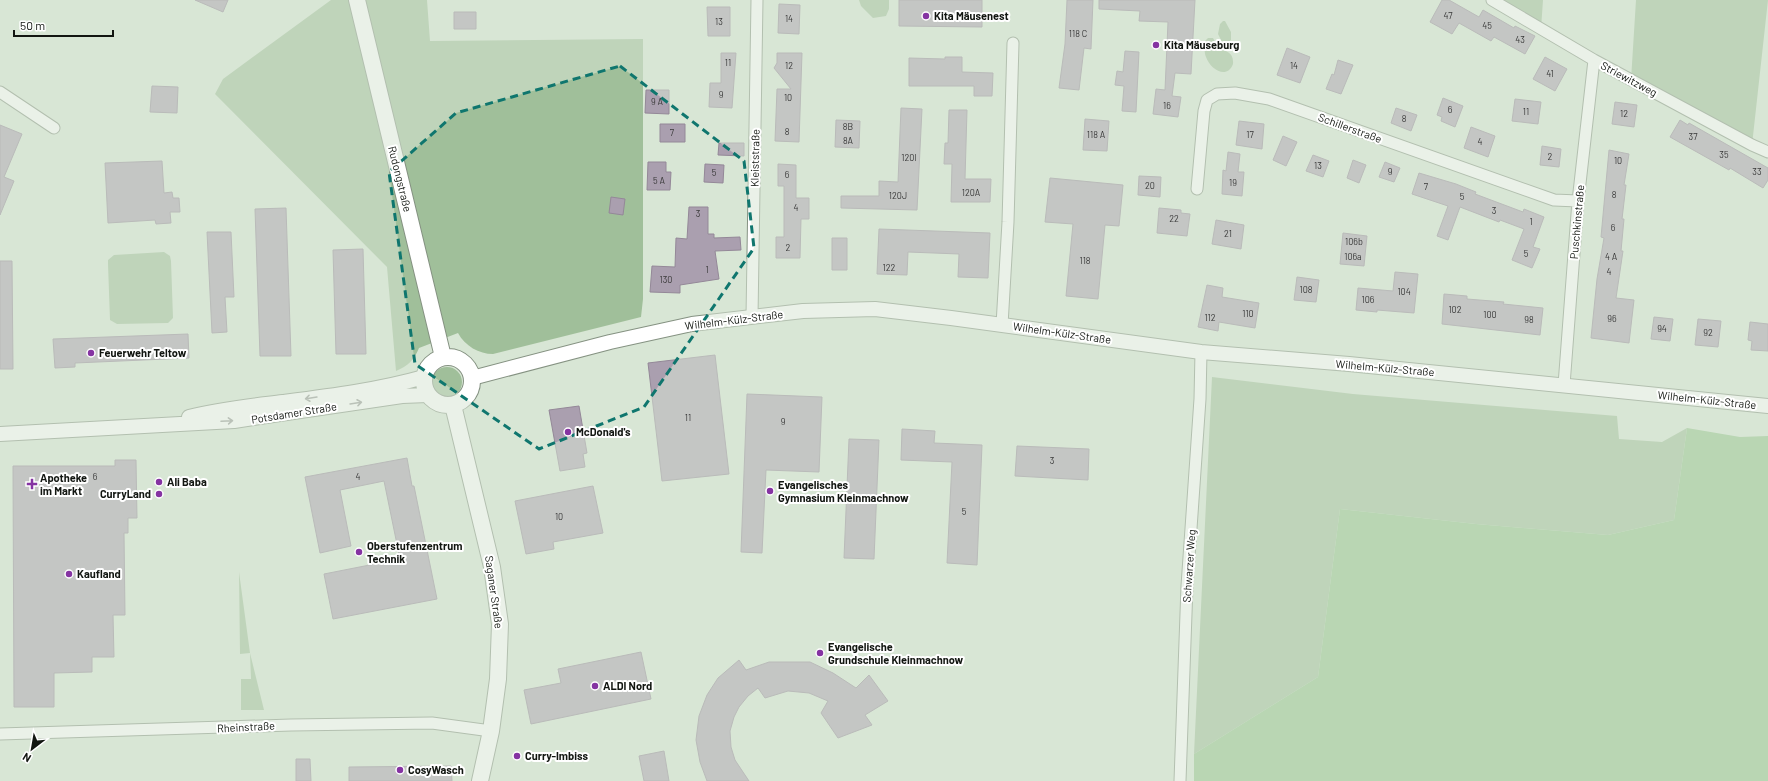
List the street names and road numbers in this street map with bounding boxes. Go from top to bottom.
street label: Striewitzweg [1599,58,1660,99]
street label: Schillerstraße [1317,110,1384,145]
street label: Kleiststraße [747,129,762,187]
street label: Rudongstraße [386,145,415,213]
street label: Puschkinstraße [1567,184,1586,260]
street label: Wilhelm-Külz-Straße [684,307,784,332]
street label: Wilhelm-Külz-Straße [1012,319,1112,346]
street label: Wilhelm-Külz-Straße [1335,357,1435,378]
street label: Wilhelm-Külz-Straße [1657,388,1757,411]
street label: Potsdamer Straße [250,399,338,426]
street label: Schwarzer Weg [1179,529,1198,603]
street label: Saganer Straße [483,555,506,629]
street label: Rheinstraße [217,718,275,735]

